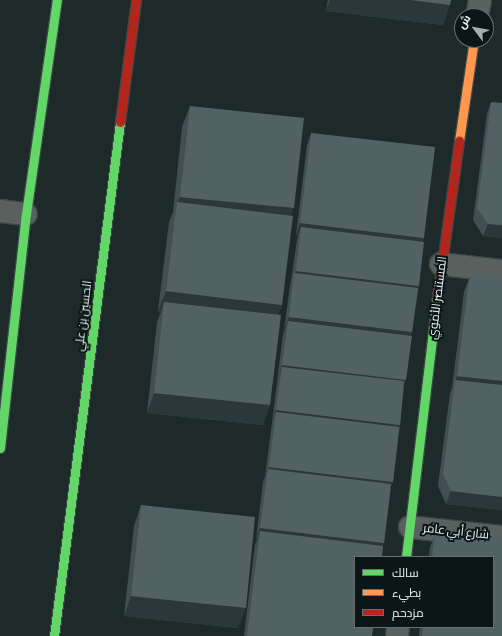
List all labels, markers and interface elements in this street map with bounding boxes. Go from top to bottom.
north arrow [454,8,494,48]
text: ش [455,12,474,31]
street label: المستنصر الأموي [426,256,450,340]
street label: الحسين بن علي [73,280,95,352]
street label: شارع أبي عامر [422,521,490,543]
legend [354,556,494,628]
text: سالك [392,566,419,581]
text: بطيء [392,586,421,601]
text: مزدحم [392,606,424,621]

